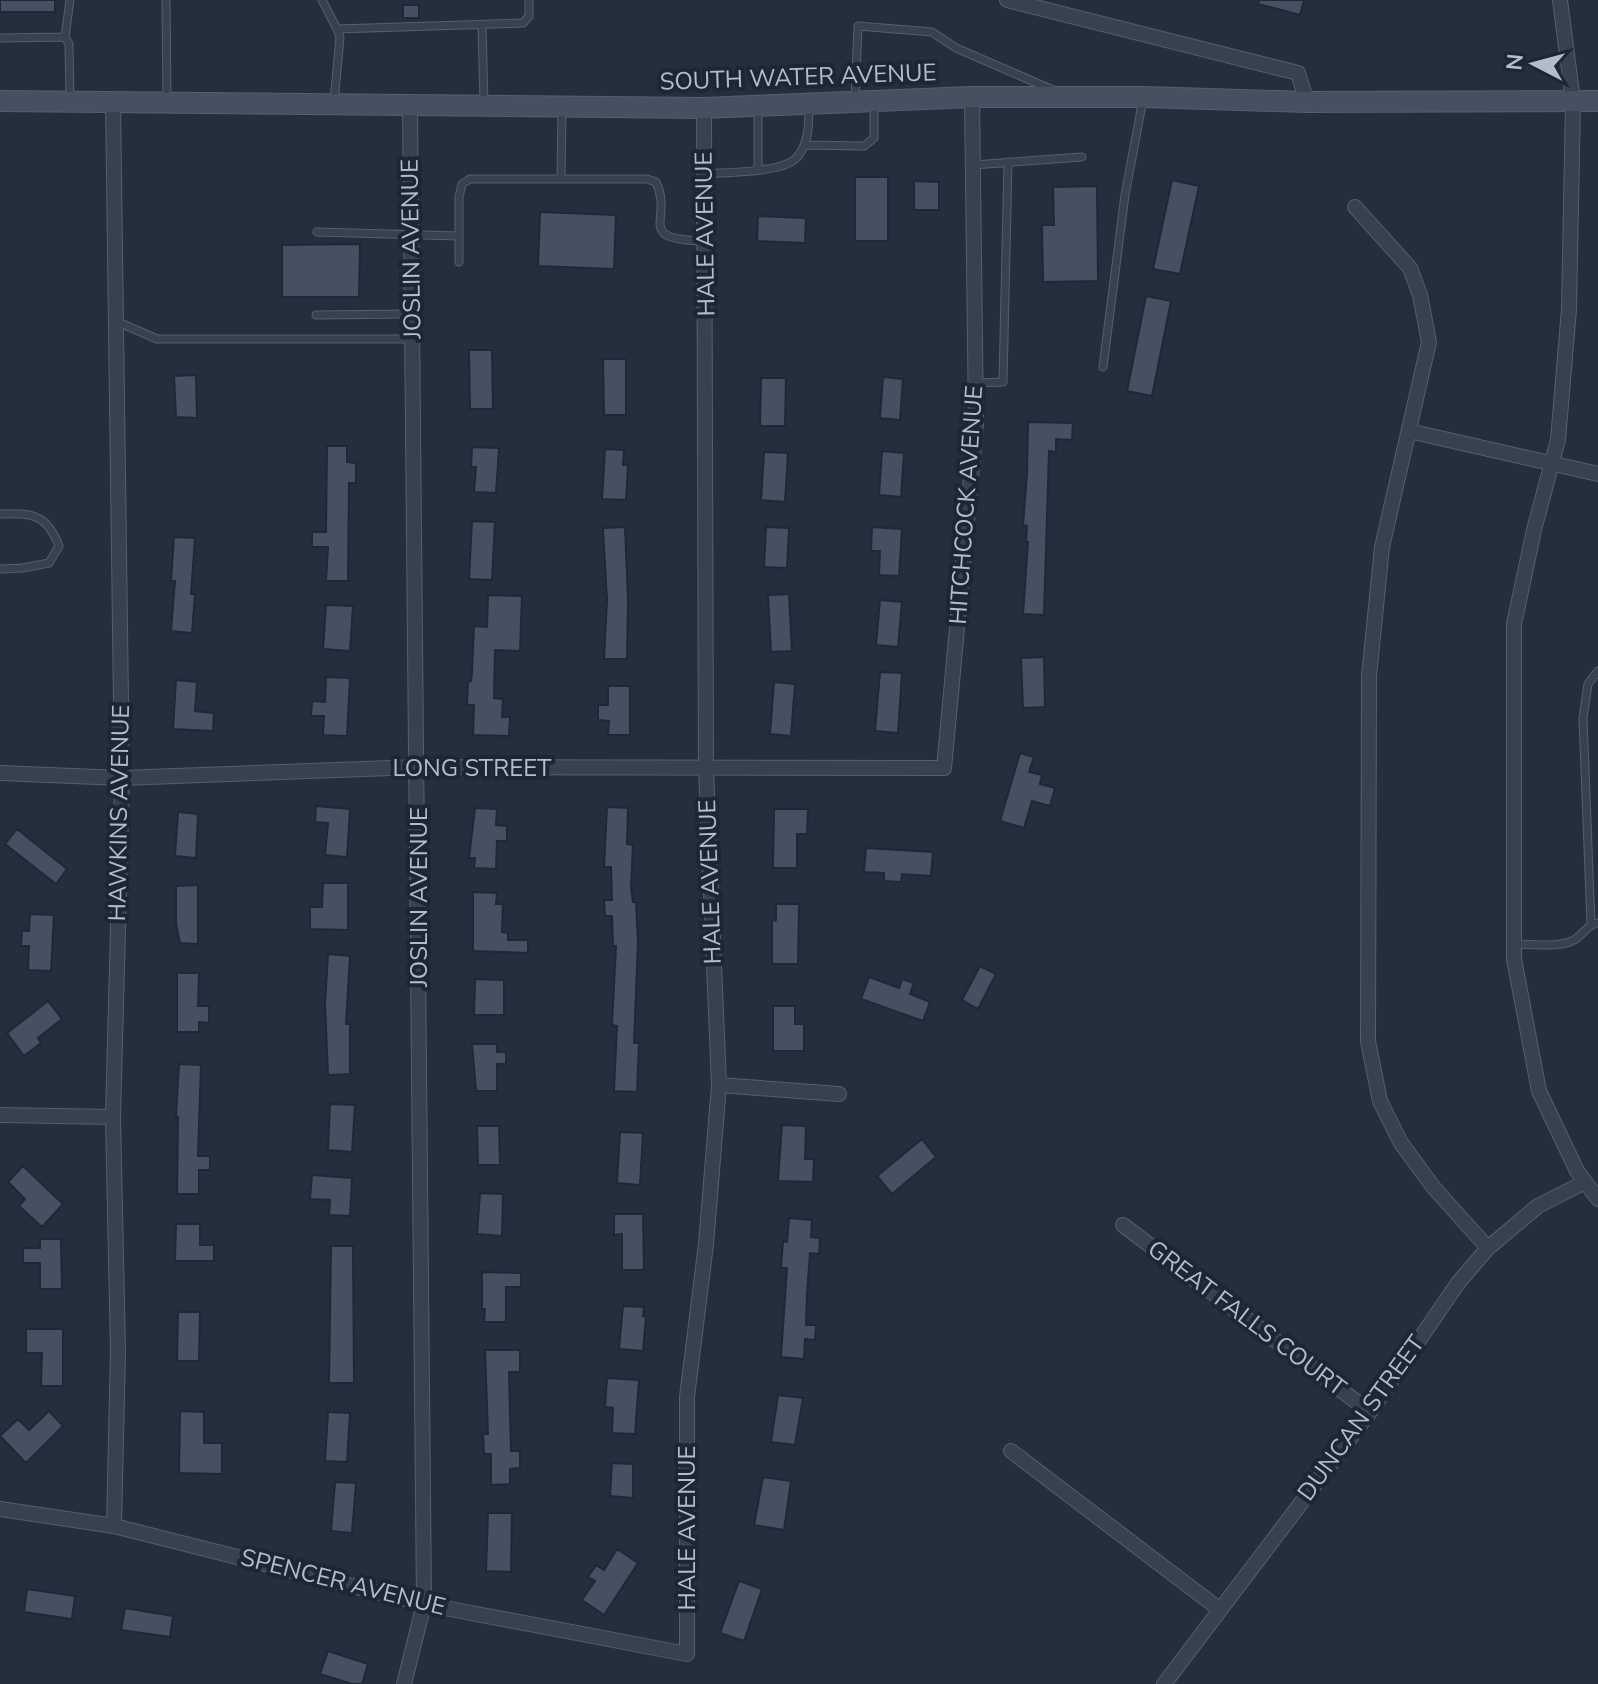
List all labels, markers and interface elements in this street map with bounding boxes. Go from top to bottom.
north arrow [1494,24,1574,104]
text: N [1499,52,1531,72]
street label: SOUTH WATER AVENUE [659,56,937,98]
street label: HALE AVENUE [688,151,722,317]
street label: JOSLIN AVENUE [393,159,429,340]
street label: HITCHCOCK AVENUE [942,384,990,626]
street label: HAWKINS AVENUE [101,704,137,922]
street label: LONG STREET [393,752,552,784]
street label: HALE AVENUE [691,799,729,965]
street label: JOSLIN AVENUE [403,807,435,988]
street label: GREAT FALLS COURT [1141,1233,1353,1404]
street label: DUNCAN STREET [1290,1328,1432,1507]
street label: HALE AVENUE [671,1446,703,1610]
street label: SPENCER AVENUE [237,1541,449,1623]

